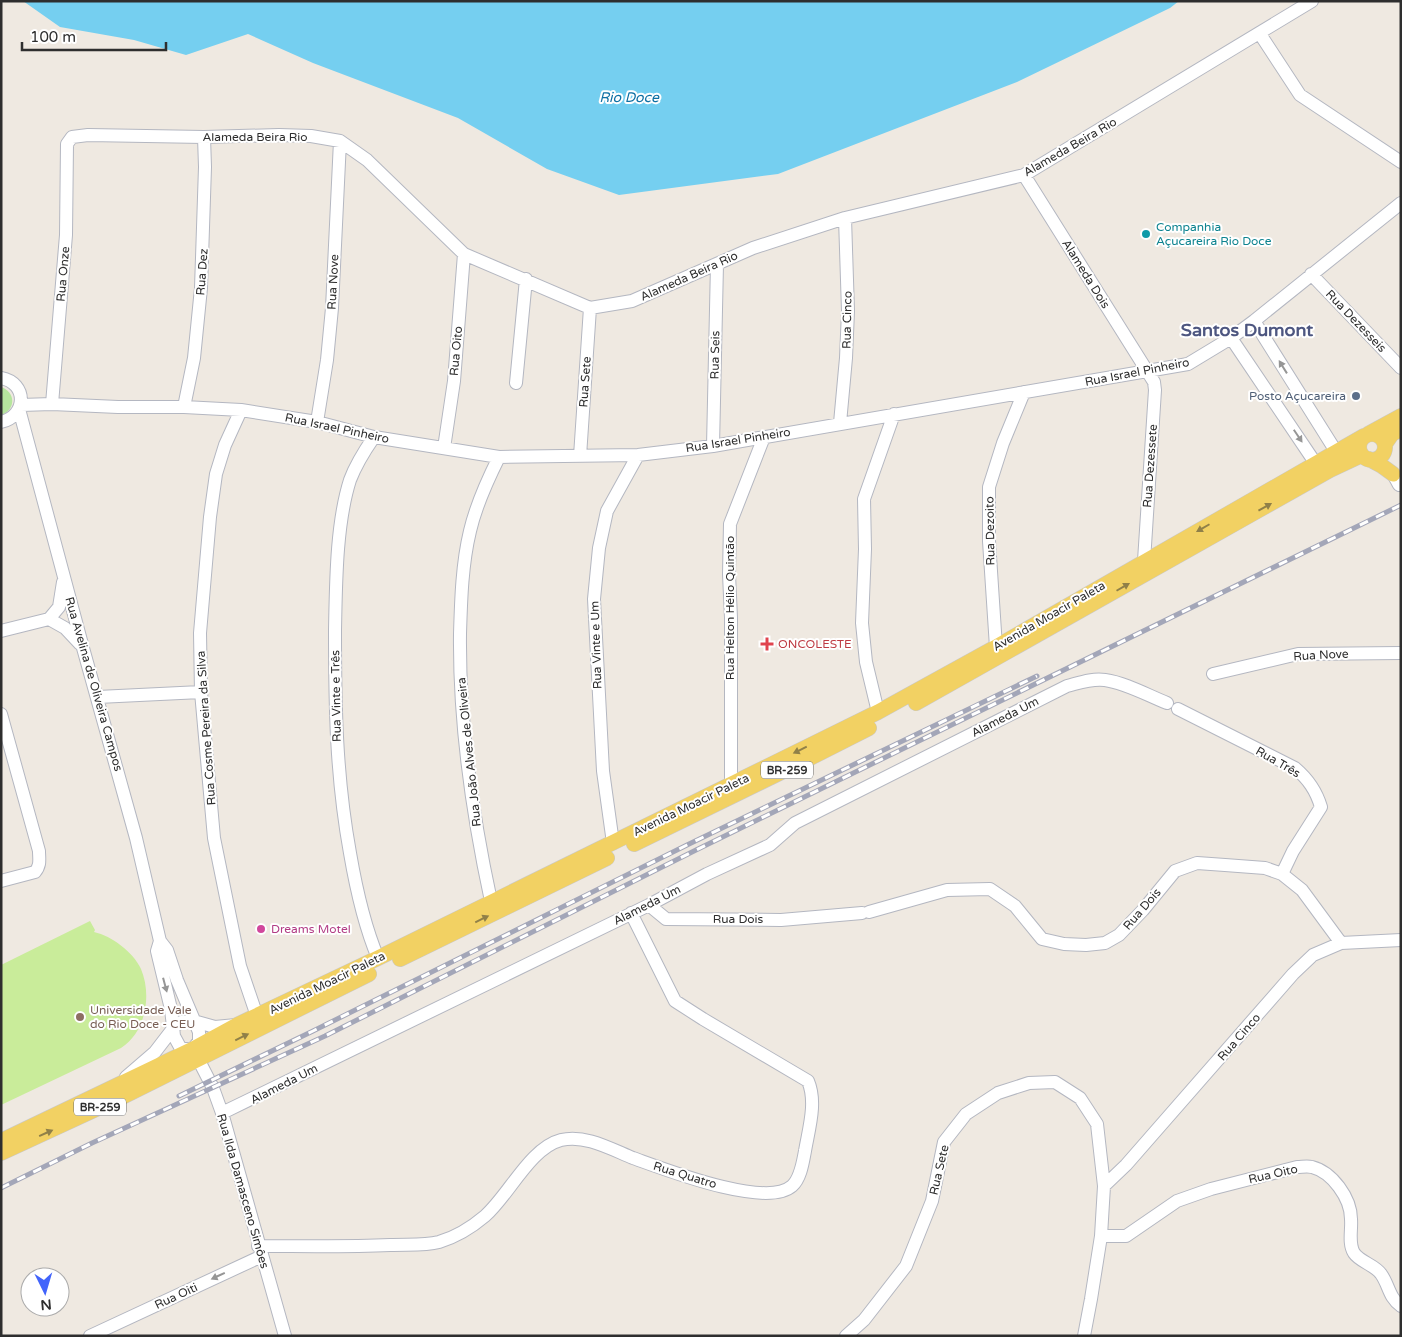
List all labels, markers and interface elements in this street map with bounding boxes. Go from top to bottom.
scale bar [22,20,166,52]
text: 100 m [30,28,76,46]
water label: Rio Doce [599,89,660,106]
street label: Alameda Beira Rio [1021,115,1119,179]
street label: Alameda Beira Rio [202,130,308,144]
place label: Companhia Açucareira Rio Doce [1156,220,1272,248]
marker: Companhia Açucareira Rio Doce [1140,228,1152,240]
street label: Alameda Dois [1059,237,1113,311]
street label: Rua Onze [54,246,72,302]
street label: Rua Dez [193,248,211,296]
street label: Alameda Beira Rio [638,248,740,304]
street label: Rua Nove [325,254,341,310]
street label: Rua Dezesseis [1323,287,1389,355]
street label: Rua Cinco [839,291,855,349]
district label: Santos Dumont [1181,319,1313,341]
street label: Rua Oito [447,325,465,377]
street label: Rua Seis [708,330,722,379]
street label: Rua Israel Pinheiro [1084,355,1190,389]
street label: Rua Sete [576,356,594,408]
one-way arrow [1278,360,1288,373]
place label: Posto Açucareira [1249,389,1346,403]
marker: Posto Açucareira [1350,390,1362,402]
street label: Rua Israel Pinheiro [284,410,390,446]
street label: Rua Dezessete [1140,424,1160,508]
street label: Rua Israel Pinheiro [685,425,791,455]
one-way arrow [1293,430,1303,443]
street label: Rua Dezoito [982,496,998,566]
one-way arrow [1257,503,1272,511]
one-way arrow [1195,524,1210,532]
street label: Rua Helton Hélio Quintão [723,536,737,680]
street label: Avenida Moacir Paleta [990,578,1108,654]
one-way arrow [1117,582,1130,591]
street label: Rua Avelina de Oliveira Campos [62,595,126,773]
street label: Rua Vinte e Um [587,601,605,689]
marker: ONCOLESTE [760,637,774,651]
place label: ONCOLESTE [778,637,852,651]
street label: Rua Nove [1293,647,1349,663]
street label: Rua Cosme Pereira da Silva [194,650,218,806]
street label: Rua Vinte e Três [328,650,344,742]
street label: Rua João Alves de Oliveira [454,677,484,827]
street label: Alameda Um [969,694,1041,740]
street label: Rua Três [1253,744,1303,780]
one-way arrow [793,747,807,755]
road number: BR-259 [761,762,813,778]
street label: Avenida Moacir Paleta [631,771,751,839]
street label: Alameda Um [611,882,683,928]
street label: Rua Dois [1120,885,1164,933]
street label: Rua Dois [713,912,764,926]
one-way arrow [475,915,489,923]
place label: Dreams Motel [271,922,351,936]
marker: Dreams Motel [255,923,267,935]
street label: Avenida Moacir Paleta [267,949,387,1017]
one-way arrow [161,977,169,992]
place label: Universidade Vale do Rio Doce - CEU [90,1003,195,1031]
marker: Universidade Vale do Rio Doce - CEU [74,1011,86,1023]
street label: Rua Cinco [1215,1011,1263,1063]
one-way arrow [235,1033,249,1041]
street label: Alameda Um [248,1061,320,1107]
road number: BR-259 [74,1098,126,1116]
street label: Rua Ilda Damasceno Simôes [214,1112,272,1270]
one-way arrow [39,1129,53,1137]
street label: Rua Sete [926,1143,952,1197]
street label: Rua Quatro [652,1159,718,1191]
street label: Rua Oito [1247,1162,1299,1186]
north arrow [20,1267,70,1317]
one-way arrow [210,1272,225,1281]
street label: Rua Oiti [152,1280,200,1312]
text: N [40,1295,52,1313]

